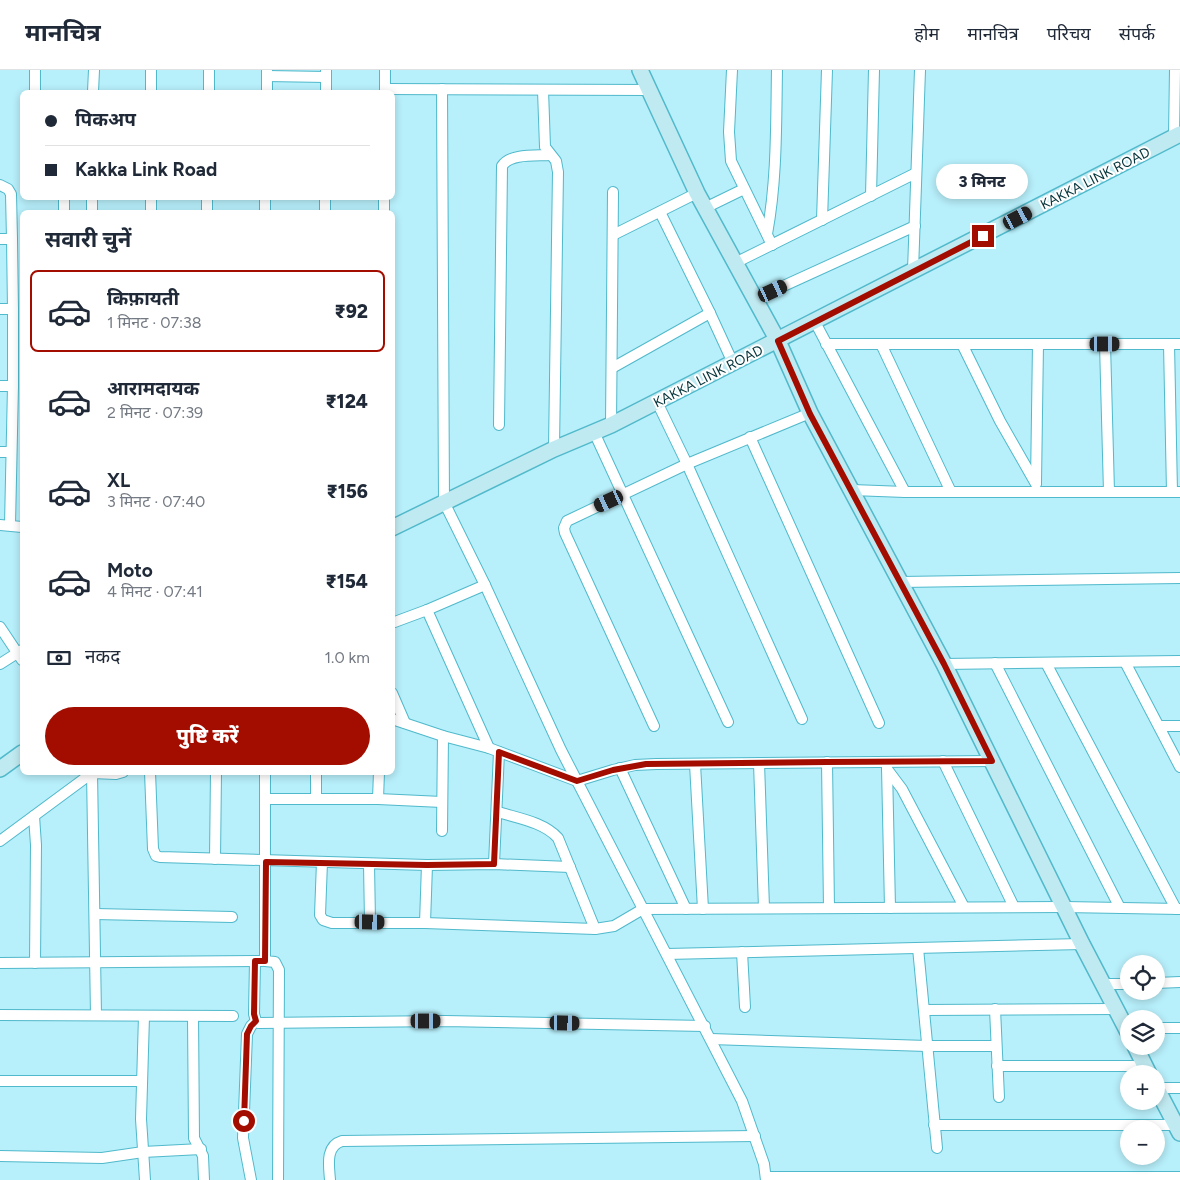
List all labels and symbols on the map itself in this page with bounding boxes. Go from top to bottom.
street label: KAKKA LINK ROAD [1038,143,1153,213]
callout: 3 मिनट [937,164,1029,198]
car [1001,205,1034,231]
route end [972,225,994,247]
car [756,278,789,304]
car [1090,337,1120,352]
street label: KAKKA LINK ROAD [651,341,766,411]
car [592,488,625,514]
car [354,914,385,930]
car [411,1014,441,1029]
car [549,1015,580,1031]
route start [233,1110,255,1132]

